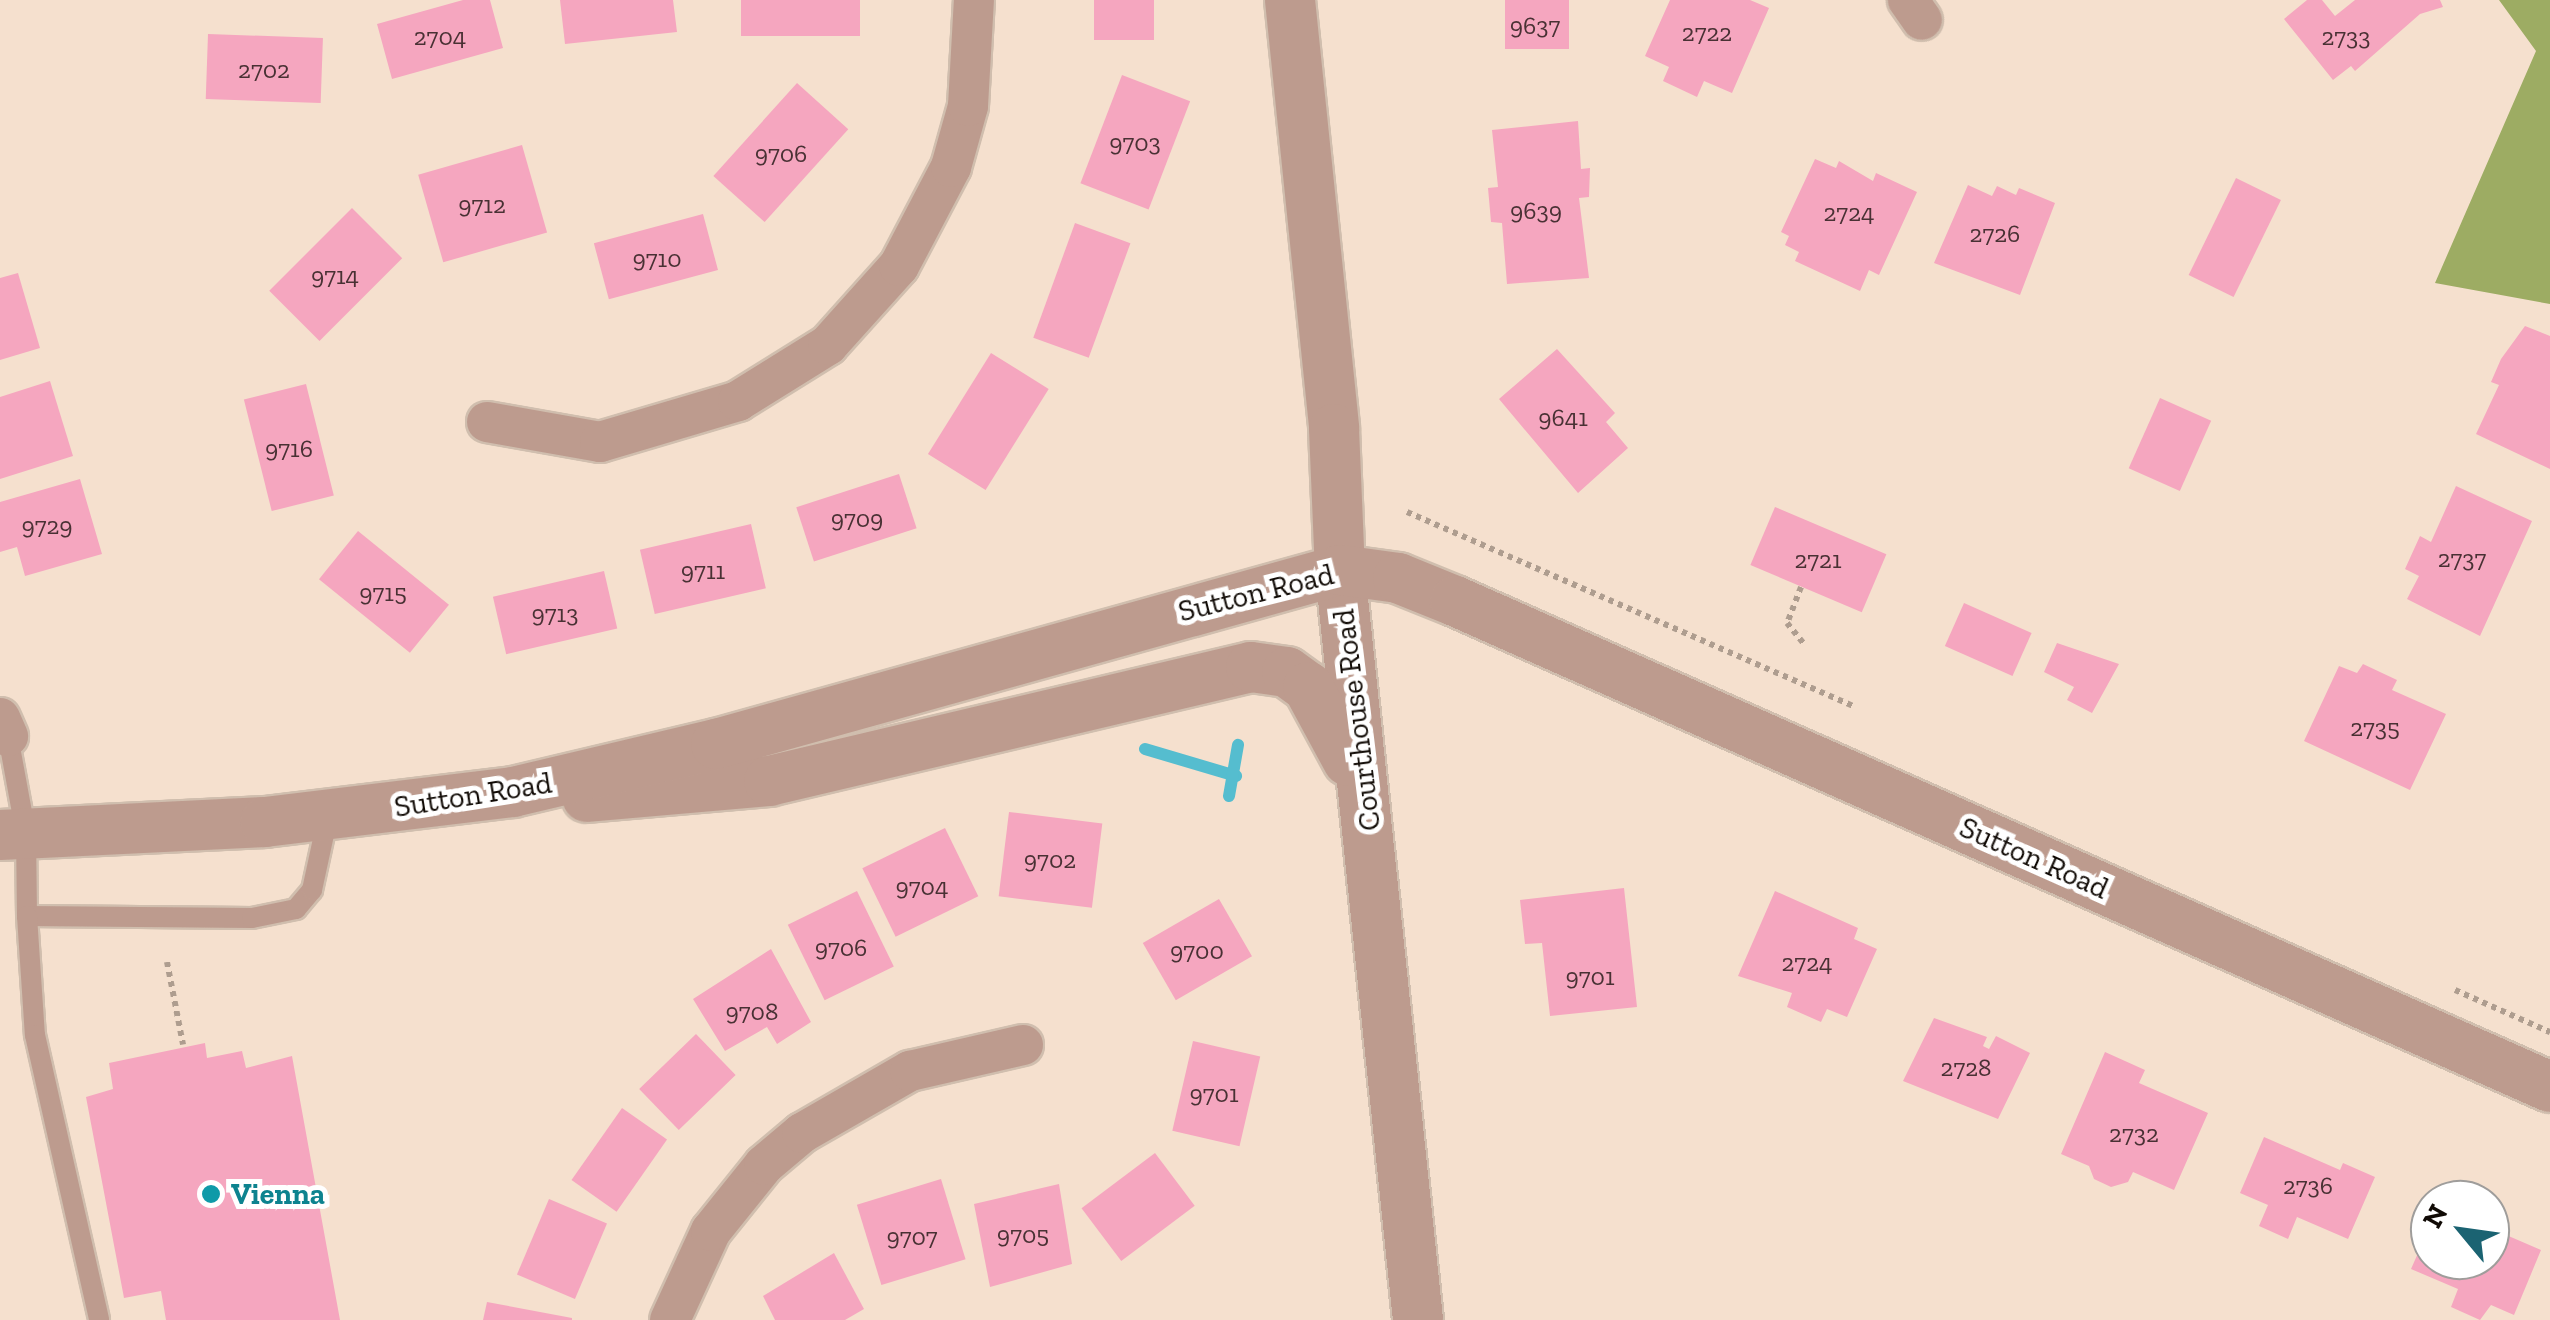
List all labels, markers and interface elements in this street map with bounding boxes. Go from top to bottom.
house number: 9637 [1510,10,1560,40]
house number: 2722 [1682,17,1732,47]
house number: 2704 [414,21,466,51]
house number: 2733 [2321,21,2371,51]
house number: 2702 [238,54,290,84]
house number: 9703 [1109,127,1161,157]
house number: 9706 [755,138,807,168]
house number: 9712 [458,189,506,219]
house number: 9639 [1510,195,1562,225]
house number: 2724 [1824,197,1874,227]
house number: 2726 [1970,218,2020,248]
house number: 9710 [632,243,682,273]
house number: 9714 [311,260,359,290]
house number: 9641 [1538,402,1588,432]
house number: 9716 [265,433,313,463]
house number: 9709 [831,503,883,533]
house number: 9729 [21,510,73,540]
house number: 2737 [2438,543,2486,573]
house number: 2721 [1794,544,1842,574]
house number: 9711 [681,555,725,585]
street label: Sutton Road [1175,556,1337,630]
house number: 9715 [359,577,407,607]
house number: 9713 [532,598,578,628]
street label: Courthouse Road [1326,607,1388,833]
house number: 2735 [2350,712,2400,742]
street label: Sutton Road [392,765,554,825]
street label: Sutton Road [1954,809,2114,907]
house number: 9702 [1024,844,1076,874]
house number: 9704 [896,871,948,901]
house number: 9706 [815,932,867,962]
house number: 9700 [1170,935,1224,965]
house number: 2724 [1782,947,1832,977]
house number: 9701 [1565,961,1615,991]
house number: 9708 [726,996,778,1026]
house number: 2728 [1941,1052,1991,1082]
house number: 9701 [1189,1078,1239,1108]
house number: 2732 [2109,1118,2159,1148]
house number: 2736 [2283,1170,2333,1200]
place label: Vienna [231,1176,325,1212]
north arrow [2410,1180,2510,1280]
marker: Vienna [200,1183,222,1205]
text: N [2415,1199,2455,1233]
house number: 9705 [997,1219,1049,1249]
house number: 9707 [886,1221,938,1251]

